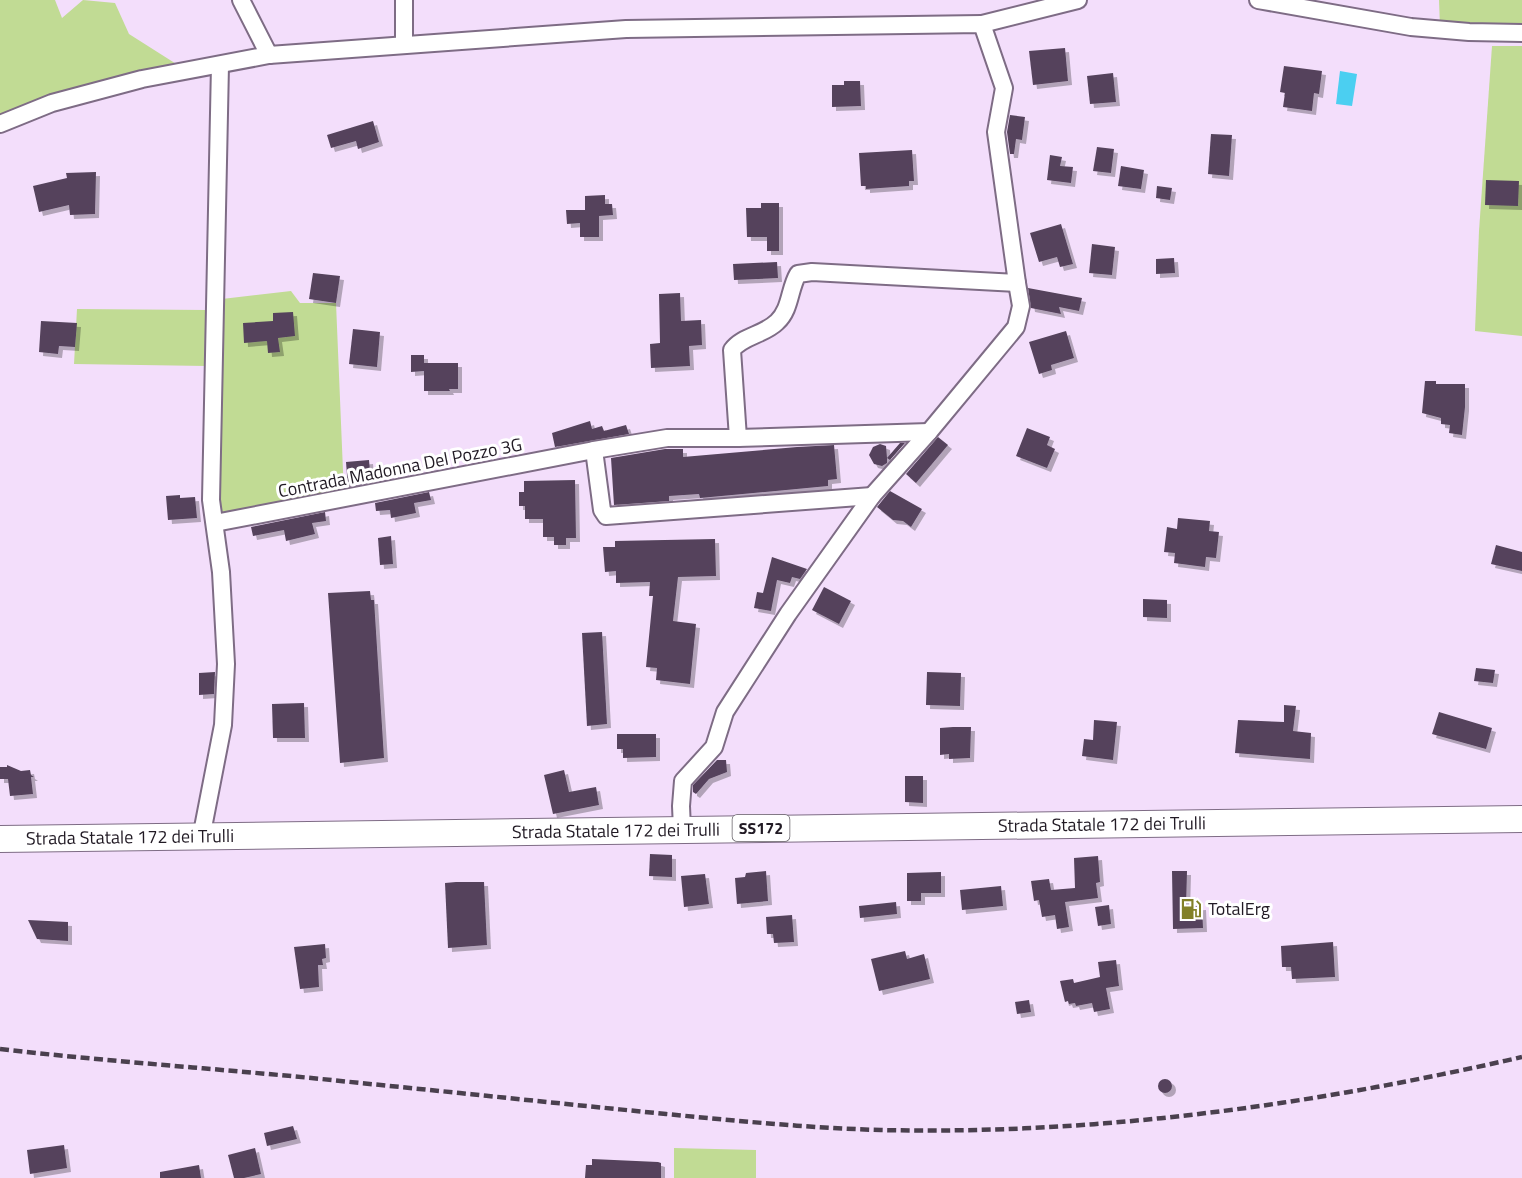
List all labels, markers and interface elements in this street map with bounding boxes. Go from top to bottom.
street label: Contrada Madonna Del Pozzo 3G [276,431,524,504]
street label: Strada Statale 172 dei Trulli [998,809,1206,839]
road number: SS172 [732,815,789,841]
street label: Strada Statale 172 dei Trulli [512,816,720,845]
street label: Strada Statale 172 dei Trulli [26,822,234,852]
place label: TotalErg [1208,895,1270,922]
fuel station icon: TotalErg [1179,897,1203,921]

